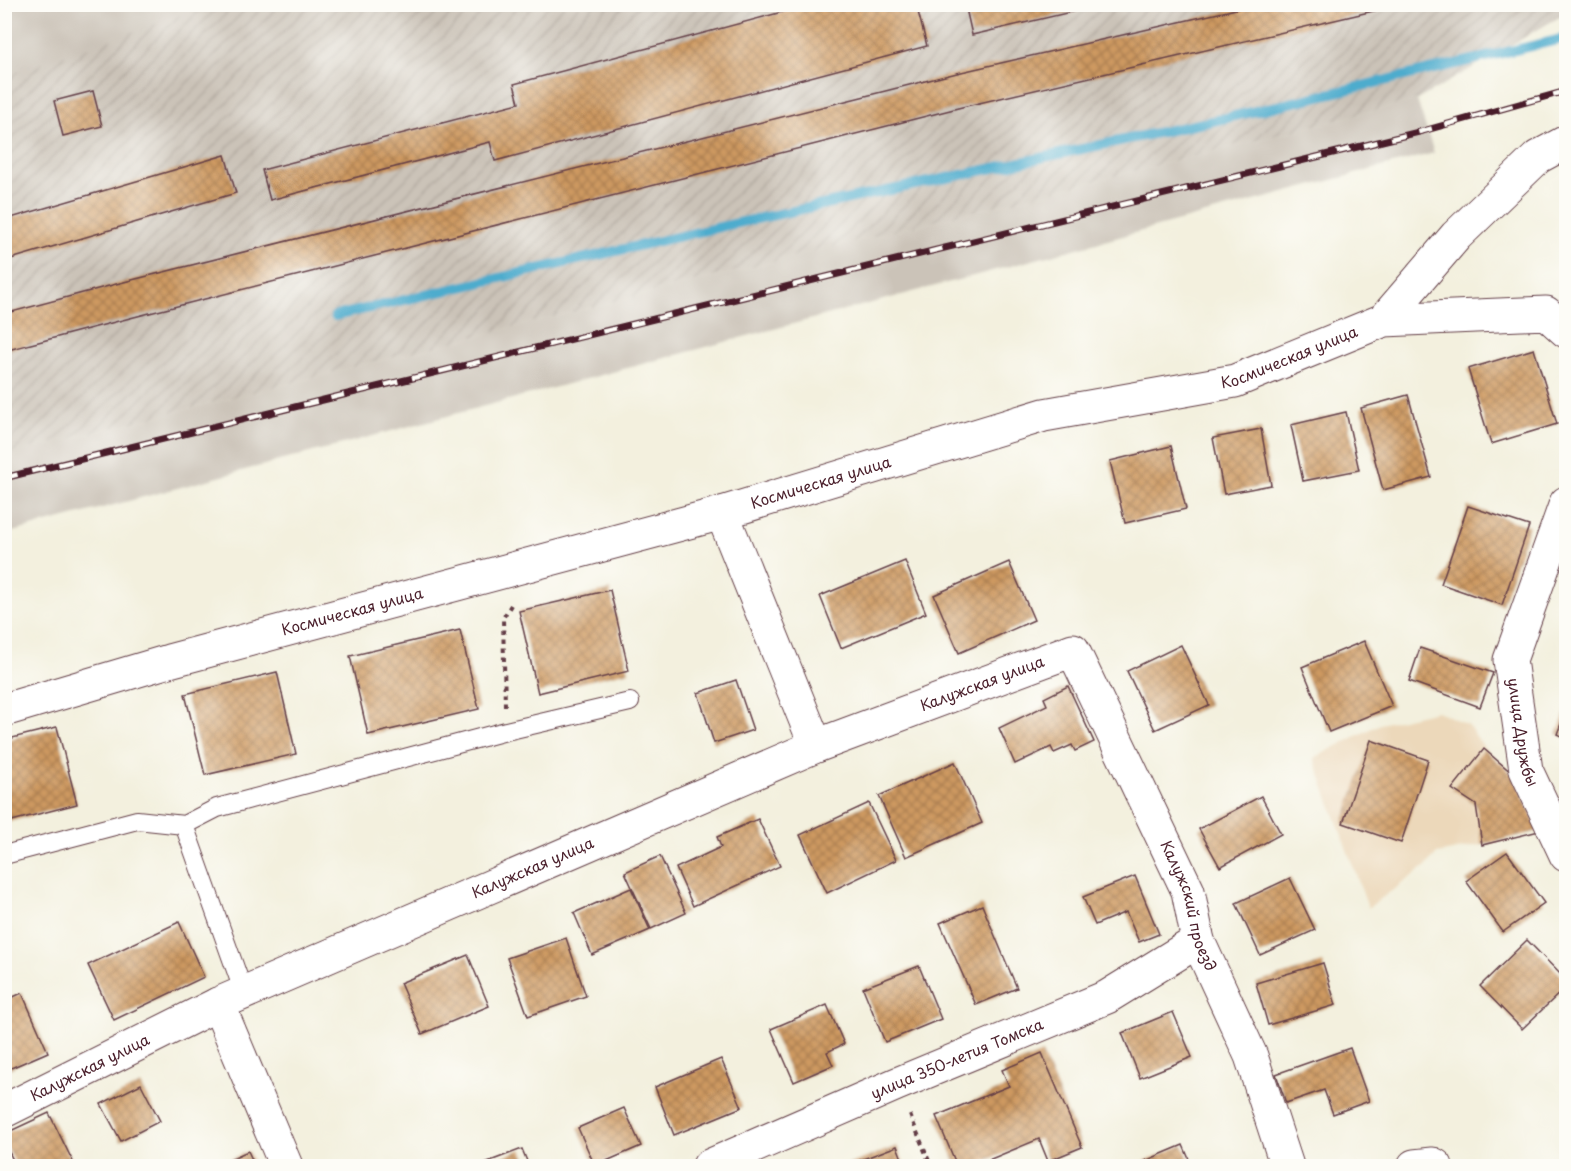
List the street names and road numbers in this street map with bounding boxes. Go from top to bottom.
street label: Космическая улица [1219,319,1361,393]
street label: Космическая улица [747,449,894,514]
street label: Космическая улица [279,580,426,640]
street label: Калужская улица [916,649,1048,716]
street label: улица Дружбы [1503,676,1545,790]
street label: Калужская улица [467,830,597,903]
street label: Калужский проезд [1155,836,1223,974]
street label: улица 350-летия Томска [867,1012,1047,1104]
street label: Калужская улица [25,1027,154,1106]

